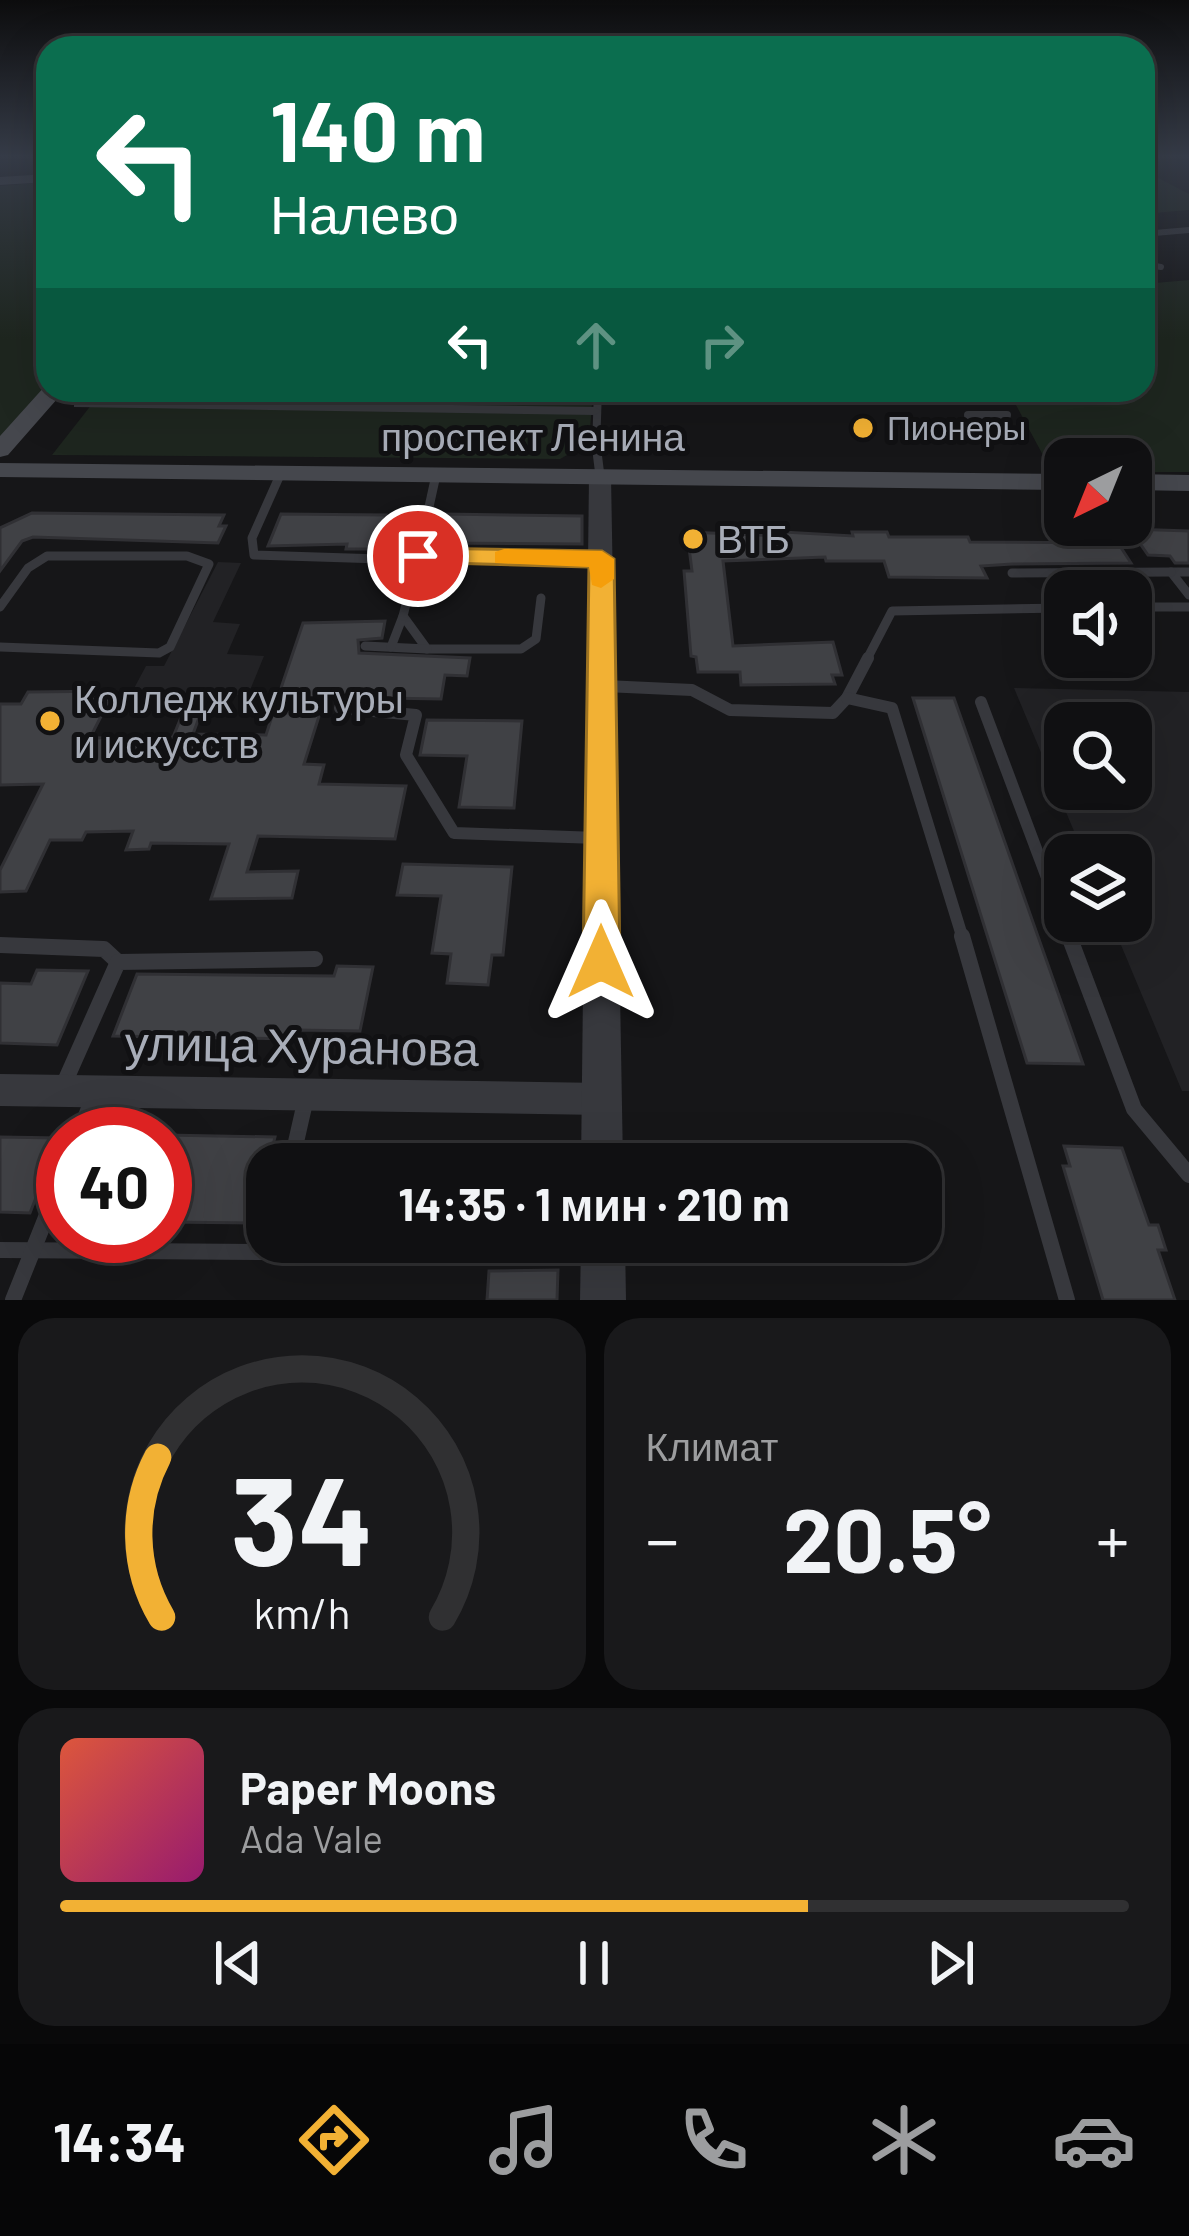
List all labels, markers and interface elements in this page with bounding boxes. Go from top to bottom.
text: 140 m [270,78,485,179]
icon: left [72,84,228,240]
text: Налево [270,180,459,245]
icon: left [437,312,503,378]
icon: ahead [563,312,629,378]
icon: right [689,312,755,378]
place label: Пионеры [887,407,1026,447]
street label: проспект Ленина [381,412,685,459]
marker: Пионеры [850,415,876,441]
north arrow [1044,438,1152,546]
map controls [1044,438,1152,942]
pin [367,505,469,607]
place label: ВТБ [717,514,790,561]
icon: arrive [385,523,451,589]
marker: ВТБ [680,526,706,552]
button: sound [1044,570,1152,678]
place label: Колледж культуры и искусств [74,674,404,766]
button: search [1044,702,1152,810]
marker: Колледж культуры и искусств [37,708,63,734]
button: layers [1044,834,1152,942]
position arrow [538,899,664,1025]
street label: улица Хуранова [124,1012,480,1076]
speed limit sign: 40 [36,1107,192,1263]
text: 14:35 · 1 мин · 210 m [398,1176,790,1230]
text: Климат [646,1422,778,1469]
text: 34 [230,1441,373,1591]
text: 20.5° [783,1483,991,1591]
text: − [646,1498,679,1577]
text: + [1096,1498,1129,1577]
text: km/h [253,1586,350,1638]
text: Paper Moons [240,1760,496,1814]
text: Ada Vale [240,1814,383,1861]
icon: previous [205,1930,271,1996]
icon: pause [561,1930,627,1996]
icon: next [918,1930,984,1996]
icon: directions [292,2098,376,2182]
icon: music [482,2098,566,2182]
icon: phone [672,2098,756,2182]
icon: climate [862,2098,946,2182]
icon: car [1052,2098,1136,2182]
text: 14:34 [53,2108,186,2173]

